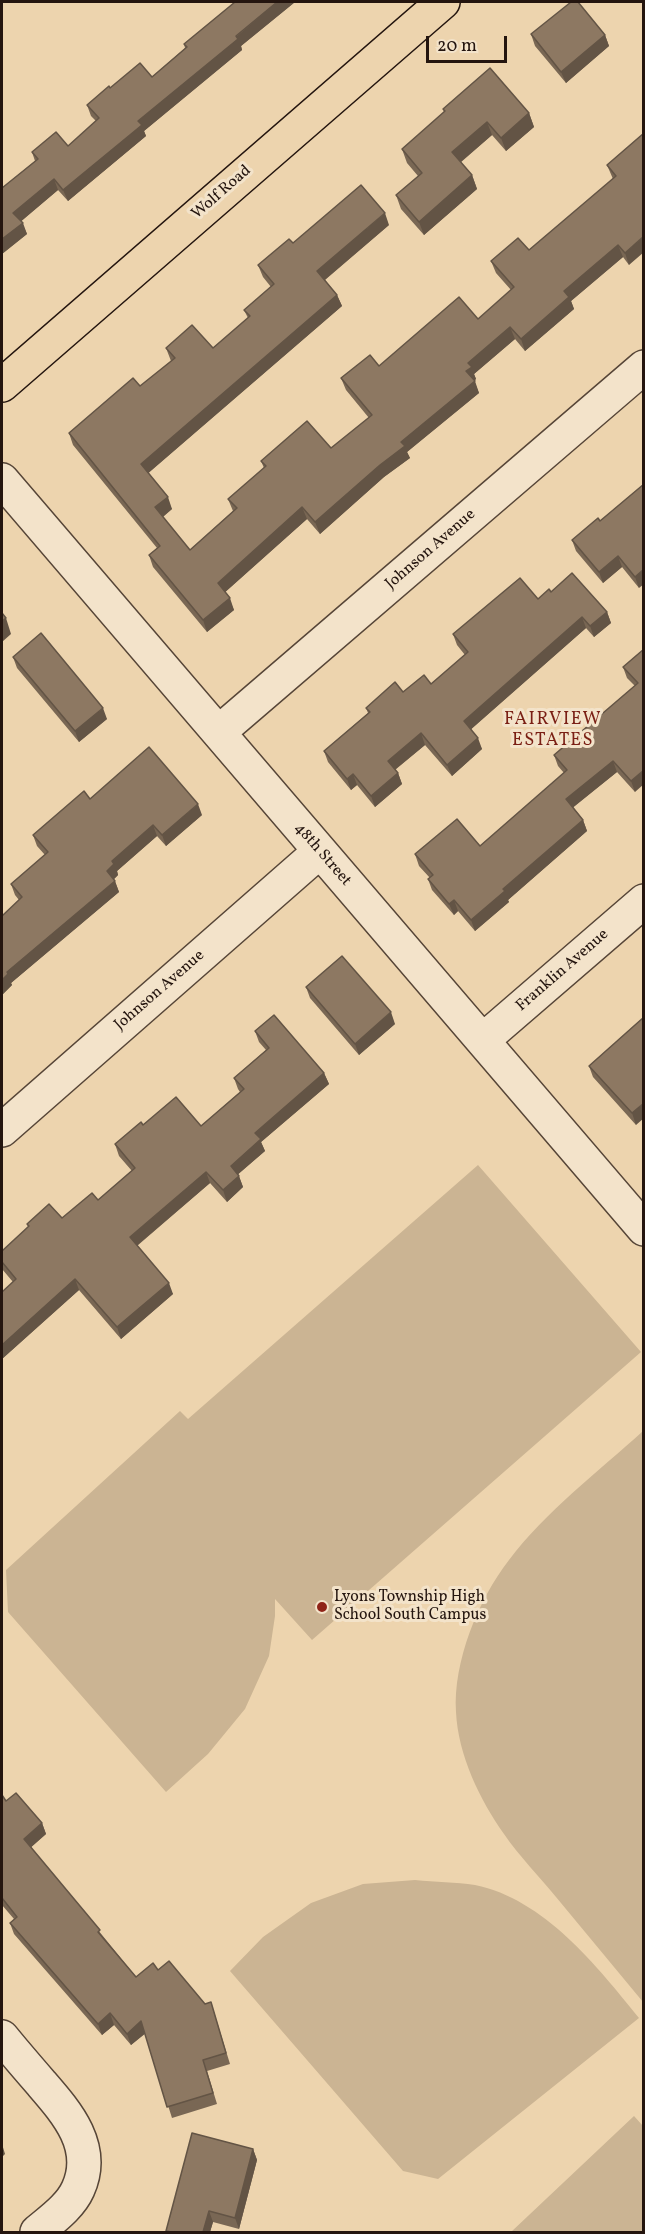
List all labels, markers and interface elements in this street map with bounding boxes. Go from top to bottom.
scale bar [429,24,510,62]
text: 20 m [437,34,477,59]
street label: Wolf Road [188,162,256,224]
street label: Johnson Avenue [382,506,480,594]
district label: FAIRVIEW ESTATES [504,710,602,752]
street label: 48th Street [289,819,355,891]
street label: Franklin Avenue [513,926,613,1016]
street label: Johnson Avenue [111,947,209,1035]
place label: Lyons Township High School South Campus [334,1588,486,1626]
marker: Lyons Township High School South Campus [315,1600,329,1614]

